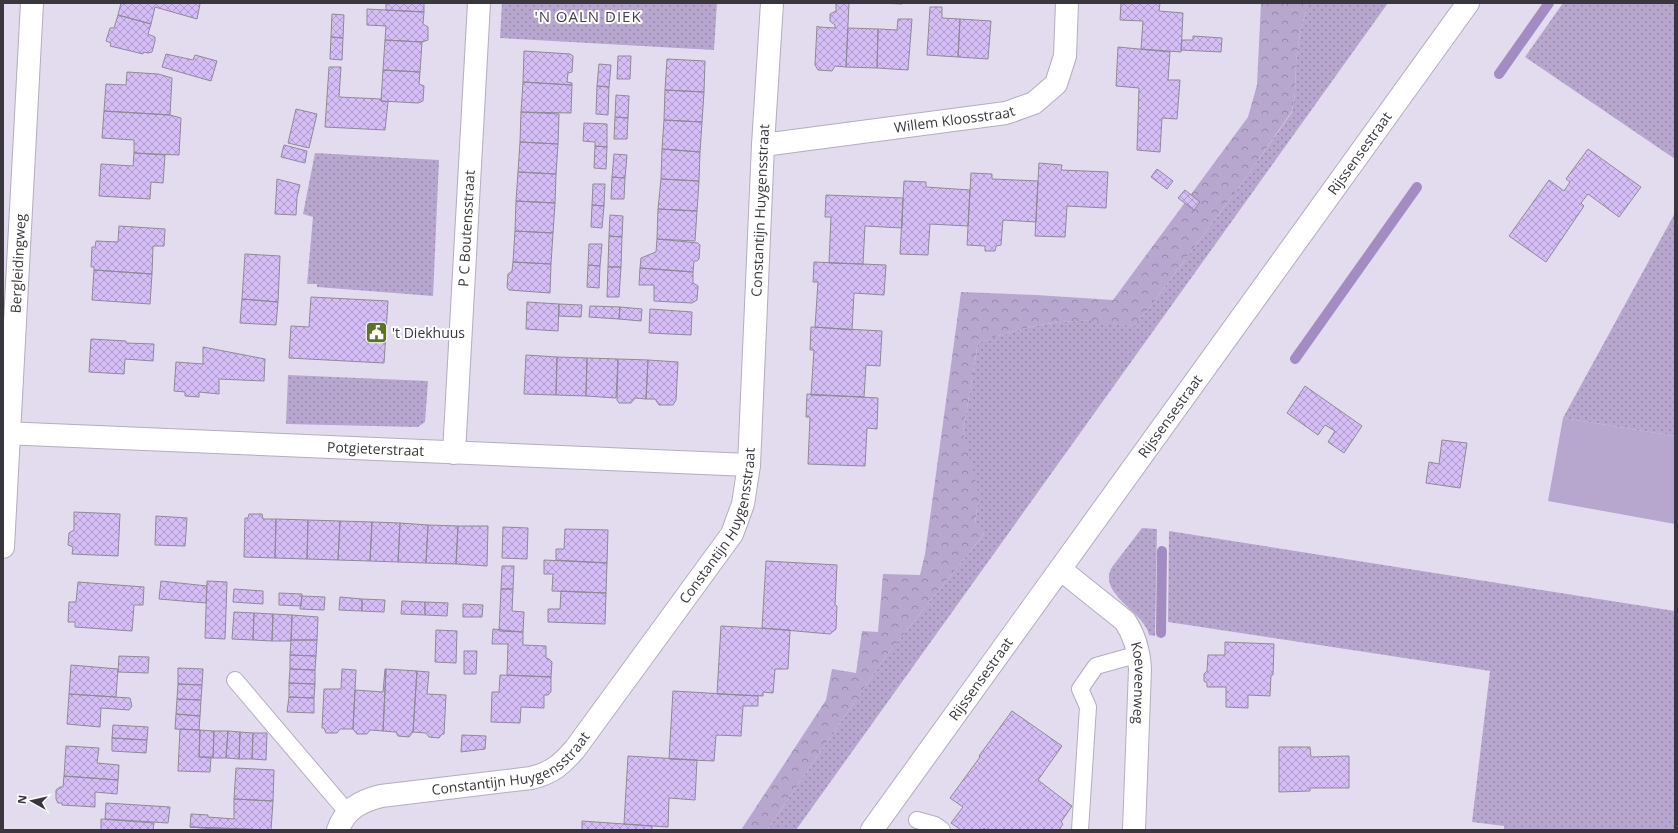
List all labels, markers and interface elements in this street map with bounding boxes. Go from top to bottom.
district label: 'N OALN DIEK [534,6,642,26]
street label: Willem Kloosstraat [893,101,1017,137]
street label: Rijssensestraat [1323,108,1396,198]
street label: Constantijn Huygensstraat [746,123,773,297]
street label: P C Boutensstraat [453,170,479,287]
street label: Bergleidingweg [5,213,30,314]
public building icon: 't Diekhuus [363,320,389,346]
place label: 't Diekhuus [392,323,465,342]
street label: Rijssensestraat [1133,371,1206,461]
street label: Potgieterstraat [327,437,425,460]
street label: Constantijn Huygensstraat [674,447,759,607]
street label: Rijssensestraat [944,633,1017,724]
street label: Koeveenweg [1127,639,1150,725]
street label: Constantijn Huygensstraat [430,728,593,799]
north arrow [12,781,52,821]
text: N [14,794,30,805]

